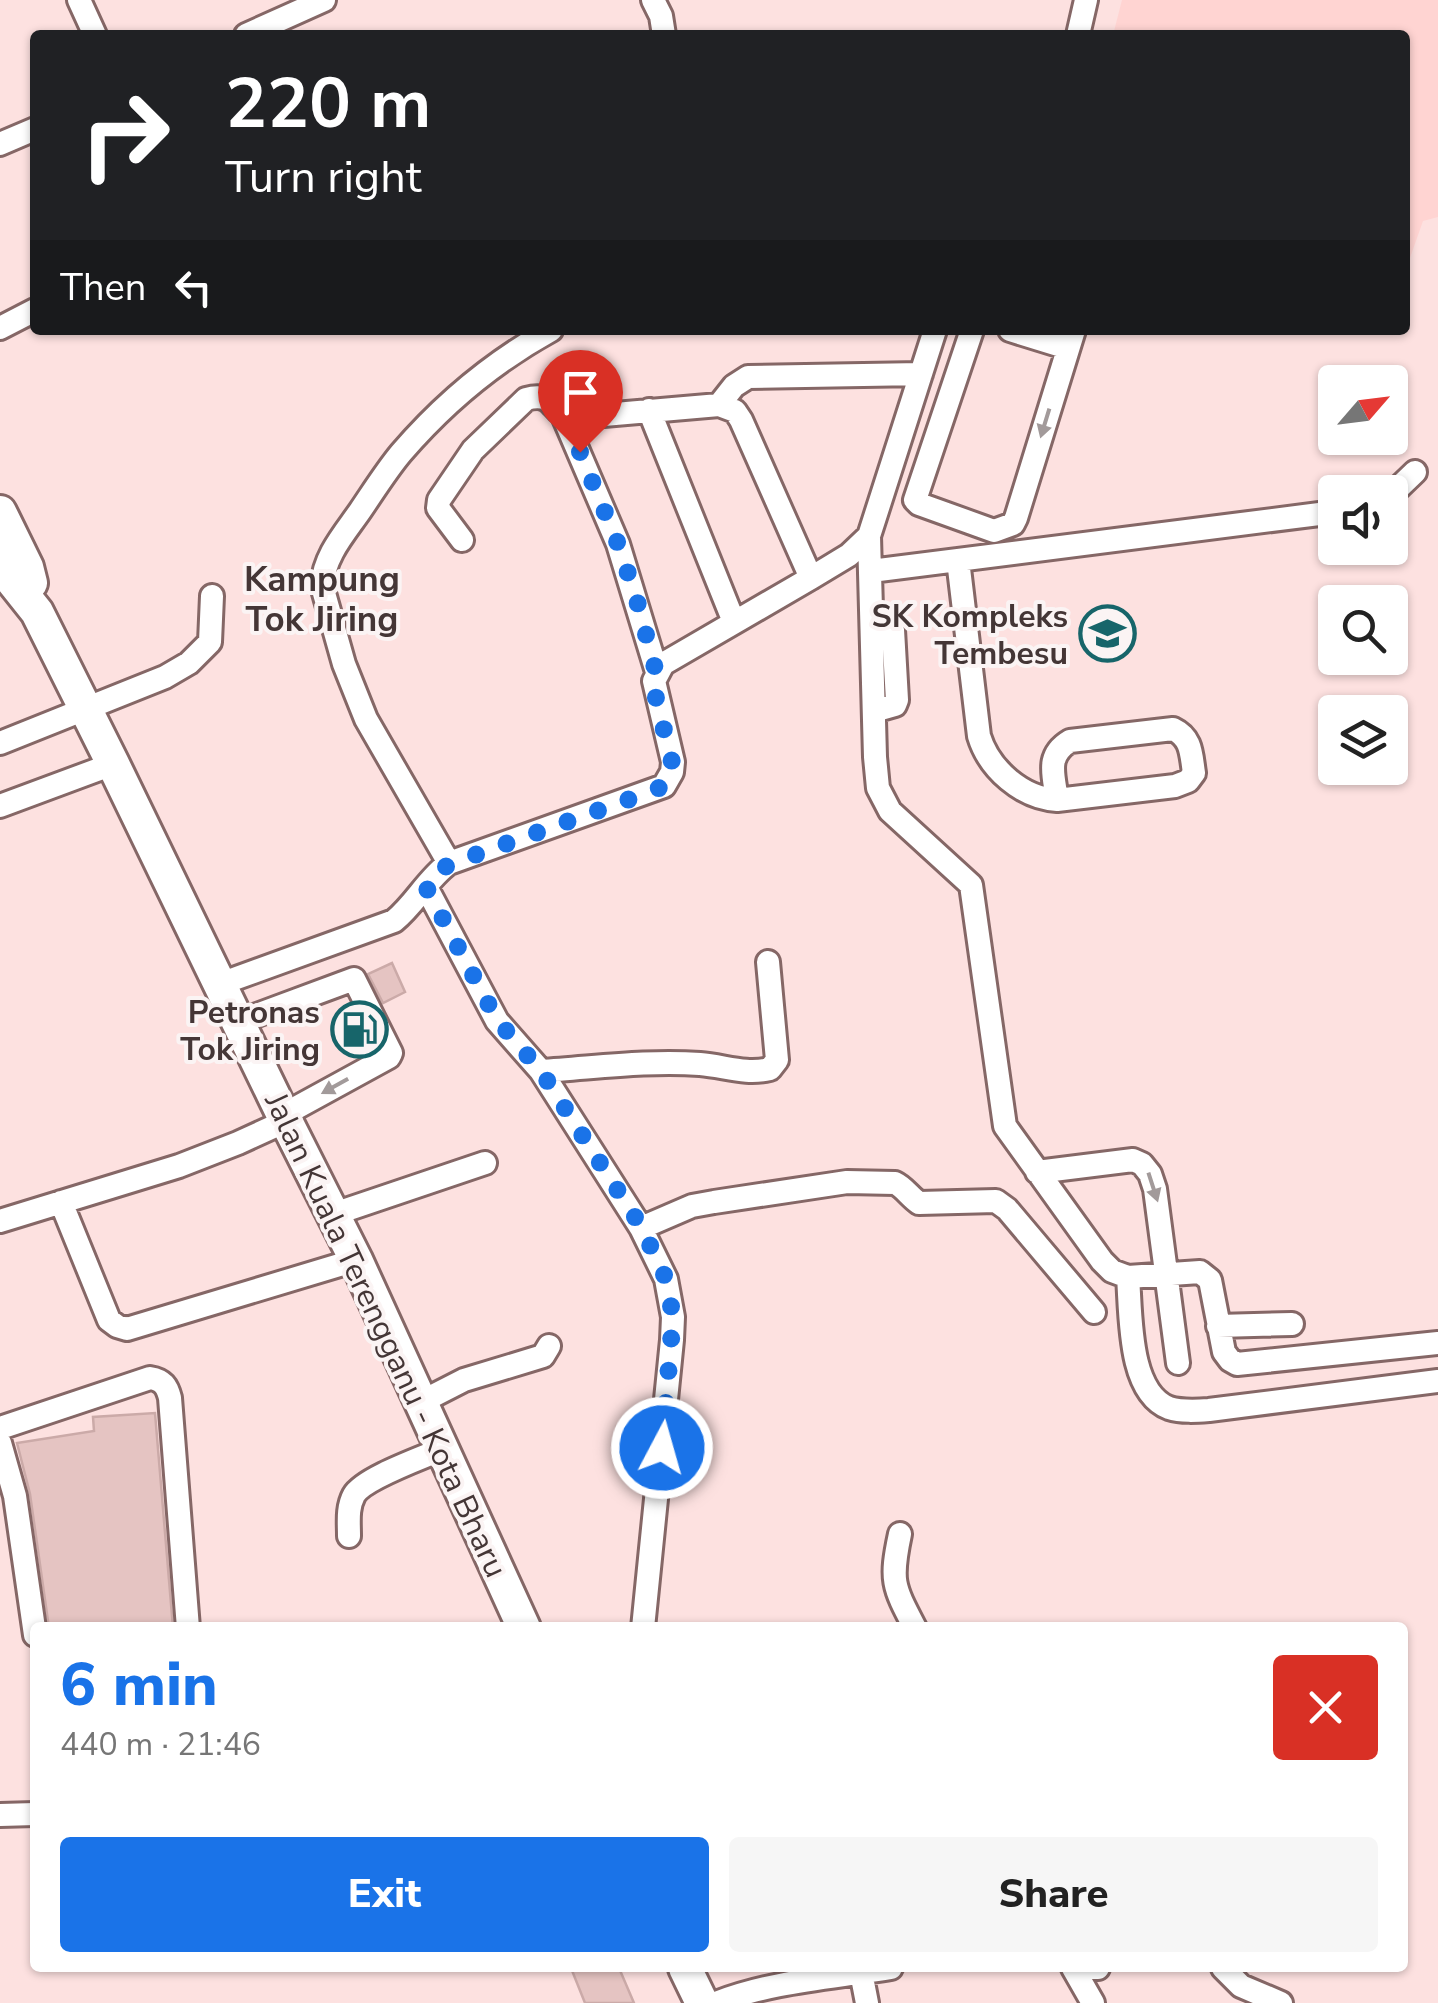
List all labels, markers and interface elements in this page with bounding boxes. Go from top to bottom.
text: 220 m [225,56,431,152]
icon: right [60,70,190,200]
text: Turn right [225,147,422,208]
icon: left [166,260,221,315]
text: Then [60,262,146,313]
pin [538,350,623,453]
icon: arrive [553,365,608,420]
north arrow [1318,365,1408,455]
map controls [1318,365,1408,785]
one-way arrow [1037,408,1052,439]
button: sound [1318,475,1408,565]
district label: Kampung Tok Jiring [244,556,400,643]
button: search [1318,585,1408,675]
place label: SK Kompleks Tembesu [871,595,1068,675]
school or university icon: SK Kompleks Tembesu [1077,604,1137,664]
button: layers [1318,695,1408,785]
place label: Petronas Tok Jiring [180,991,320,1071]
fuel station icon: Petronas Tok Jiring [329,1000,389,1060]
one-way arrow [321,1077,349,1095]
street label: Jalan Kuala Terengganu - Kota Bharu [254,1085,518,1584]
one-way arrow [1146,1172,1161,1202]
position arrow [610,1396,714,1500]
text: 6 min [60,1644,218,1726]
button: close [1273,1655,1378,1760]
text: 440 m · 21:46 [60,1723,261,1766]
button: Exit [60,1837,709,1952]
button: Share [729,1837,1378,1952]

